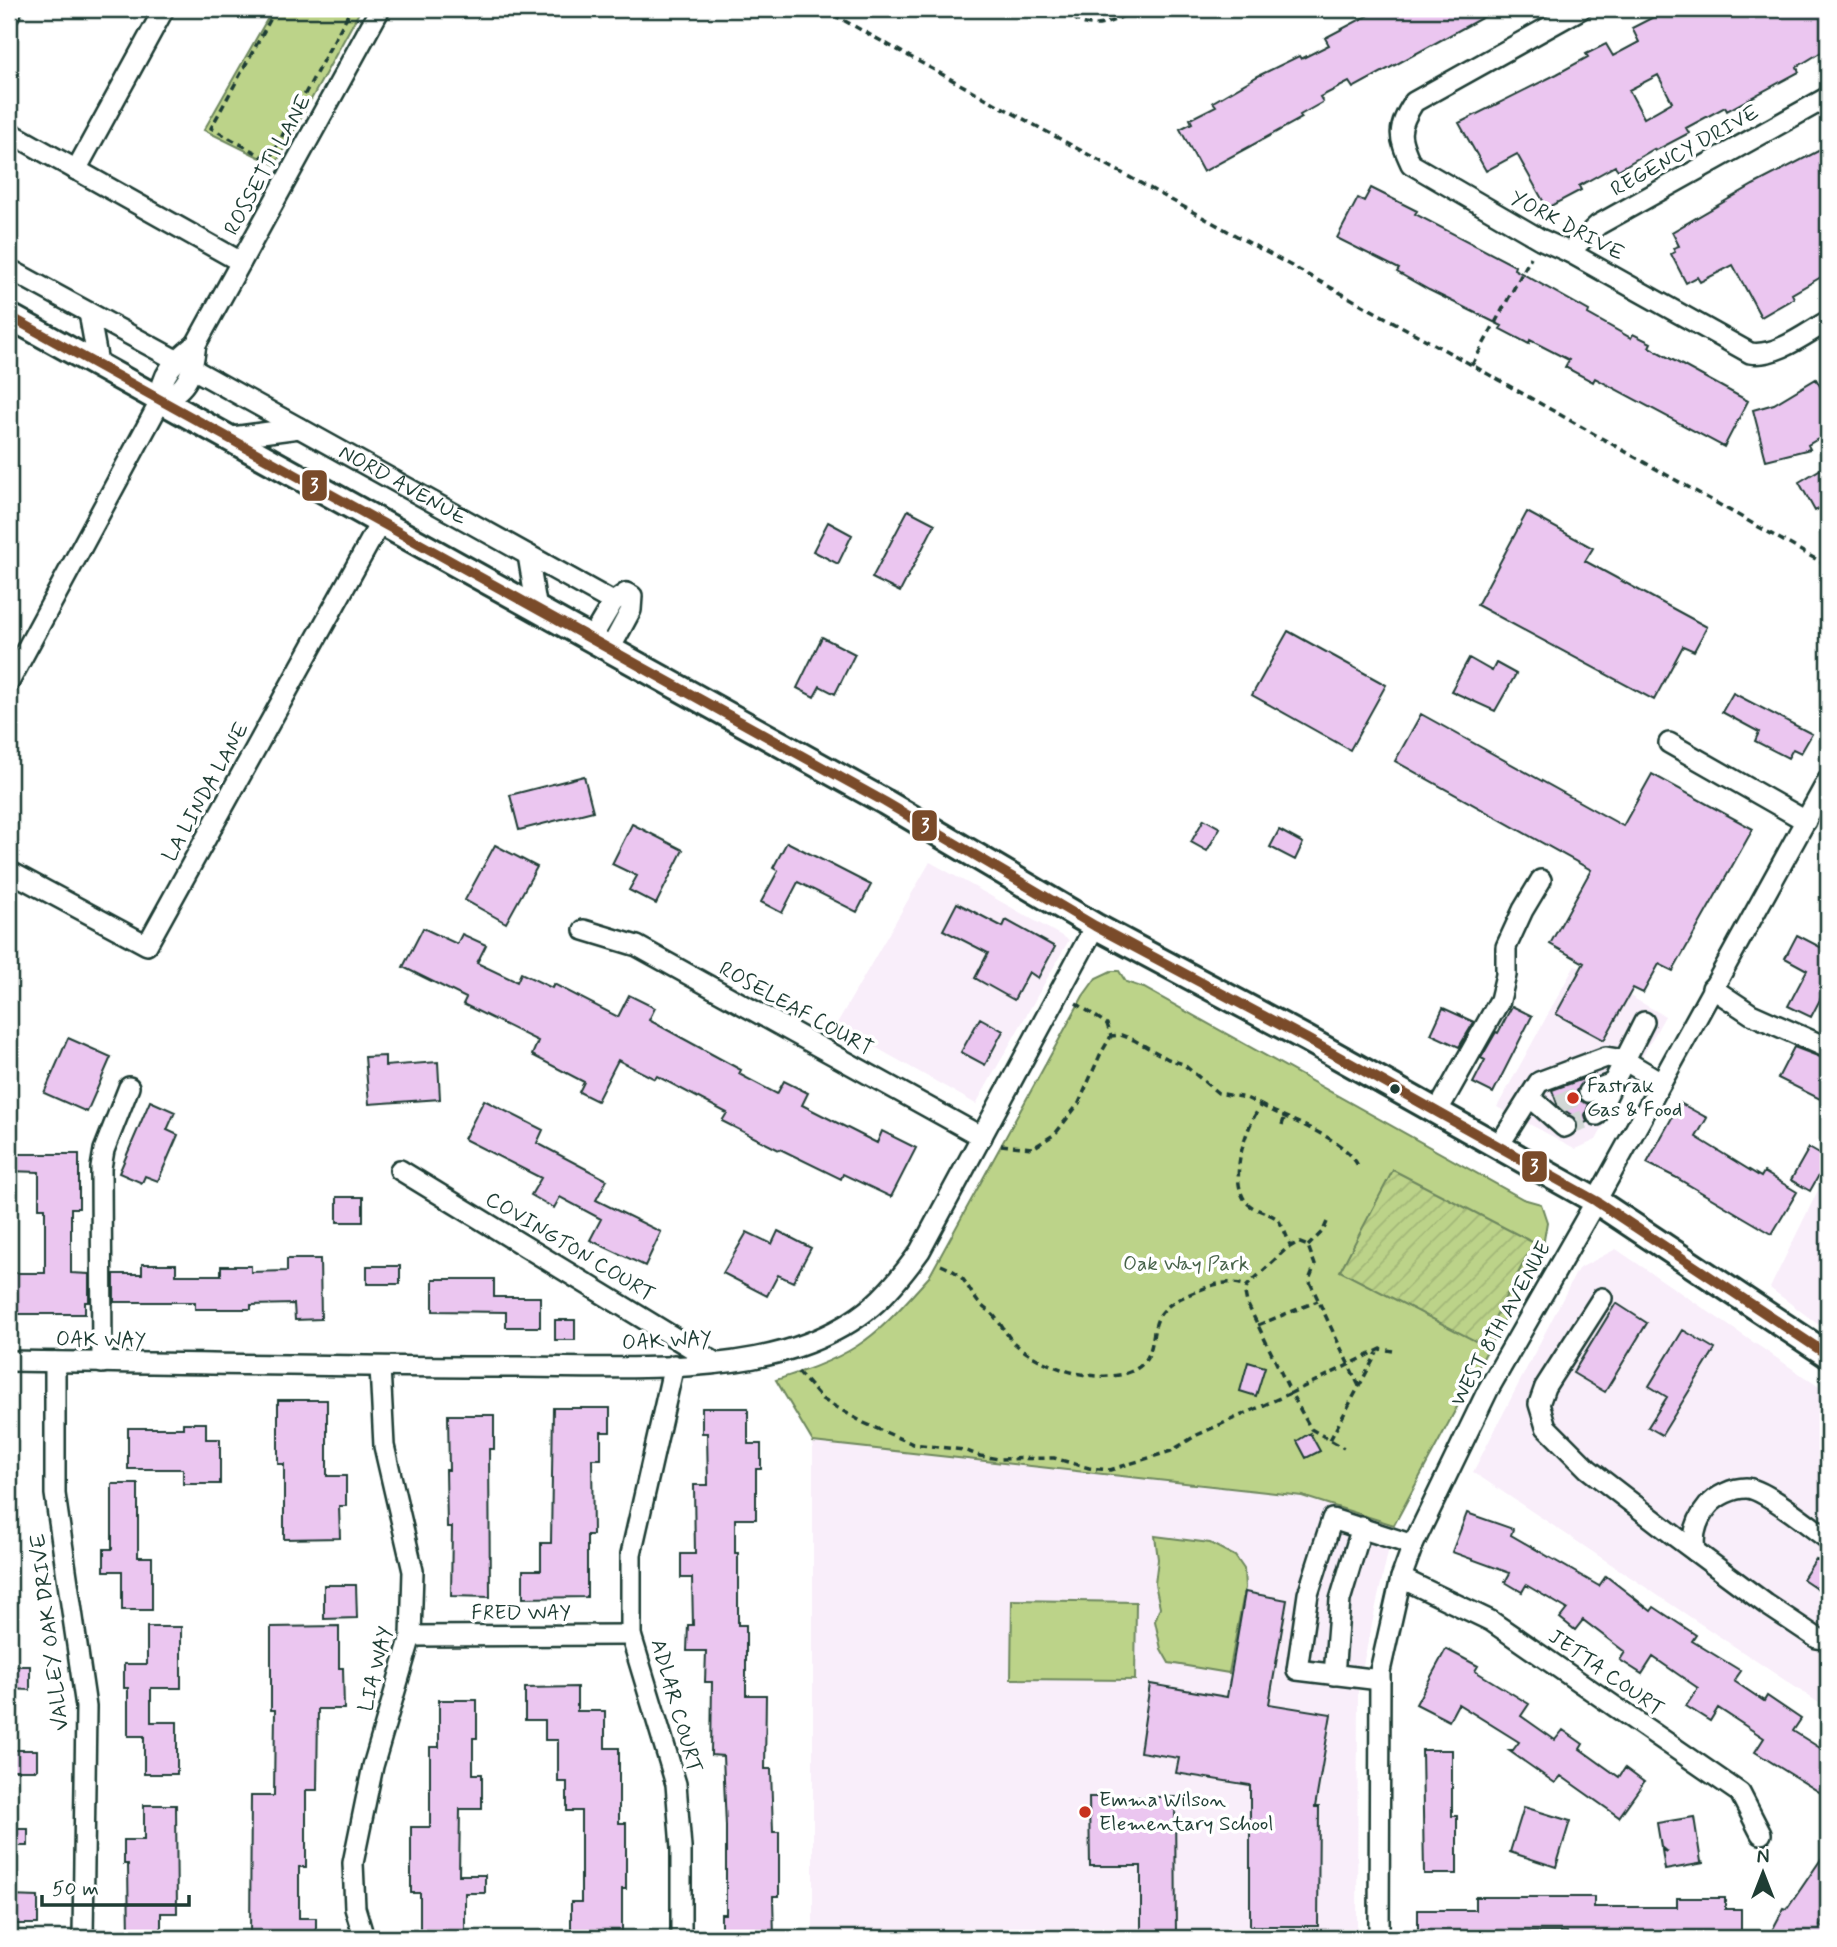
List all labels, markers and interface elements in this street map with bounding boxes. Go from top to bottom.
street label: ROSSETTI LANE [218,90,318,240]
street label: REGENCY DRIVE [1606,99,1764,203]
street label: YORK DRIVE [1505,184,1629,268]
street label: NORD AVENUE [334,438,472,532]
line badge: 3 [301,469,328,502]
text: 3 [310,474,319,499]
street label: LA LINDA LANE [156,717,256,867]
line badge: 3 [911,809,938,842]
text: 3 [921,814,930,839]
street label: ROSELEAF COURT [714,955,878,1063]
place label: Fastrak Gas & Food [1587,1072,1682,1124]
unlabelled marker [1388,1082,1402,1096]
marker: Fastrak Gas & Food [1565,1090,1581,1106]
line badge: 3 [1521,1150,1548,1183]
text: 3 [1530,1155,1539,1180]
street label: COVINGTON COURT [480,1185,660,1309]
street label: WEST 8TH AVENUE [1444,1237,1558,1411]
park label: Oak Way Park [1123,1250,1249,1278]
street label: OAK WAY [56,1325,147,1355]
street label: OAK WAY [621,1325,713,1357]
street label: VALLEY OAK DRIVE [24,1532,76,1732]
street label: FRED WAY [471,1599,571,1627]
street label: LIA WAY [352,1623,400,1714]
street label: JETTA COURT [1543,1623,1669,1723]
street label: ADLAR COURT [643,1636,709,1776]
place label: Emma Wilson Elementary School [1099,1786,1274,1838]
marker: Emma Wilson Elementary School [1077,1804,1093,1820]
north arrow [1728,1839,1798,1909]
text: N [1757,1845,1769,1870]
scale bar [42,1863,189,1907]
text: 50 m [52,1875,99,1903]

